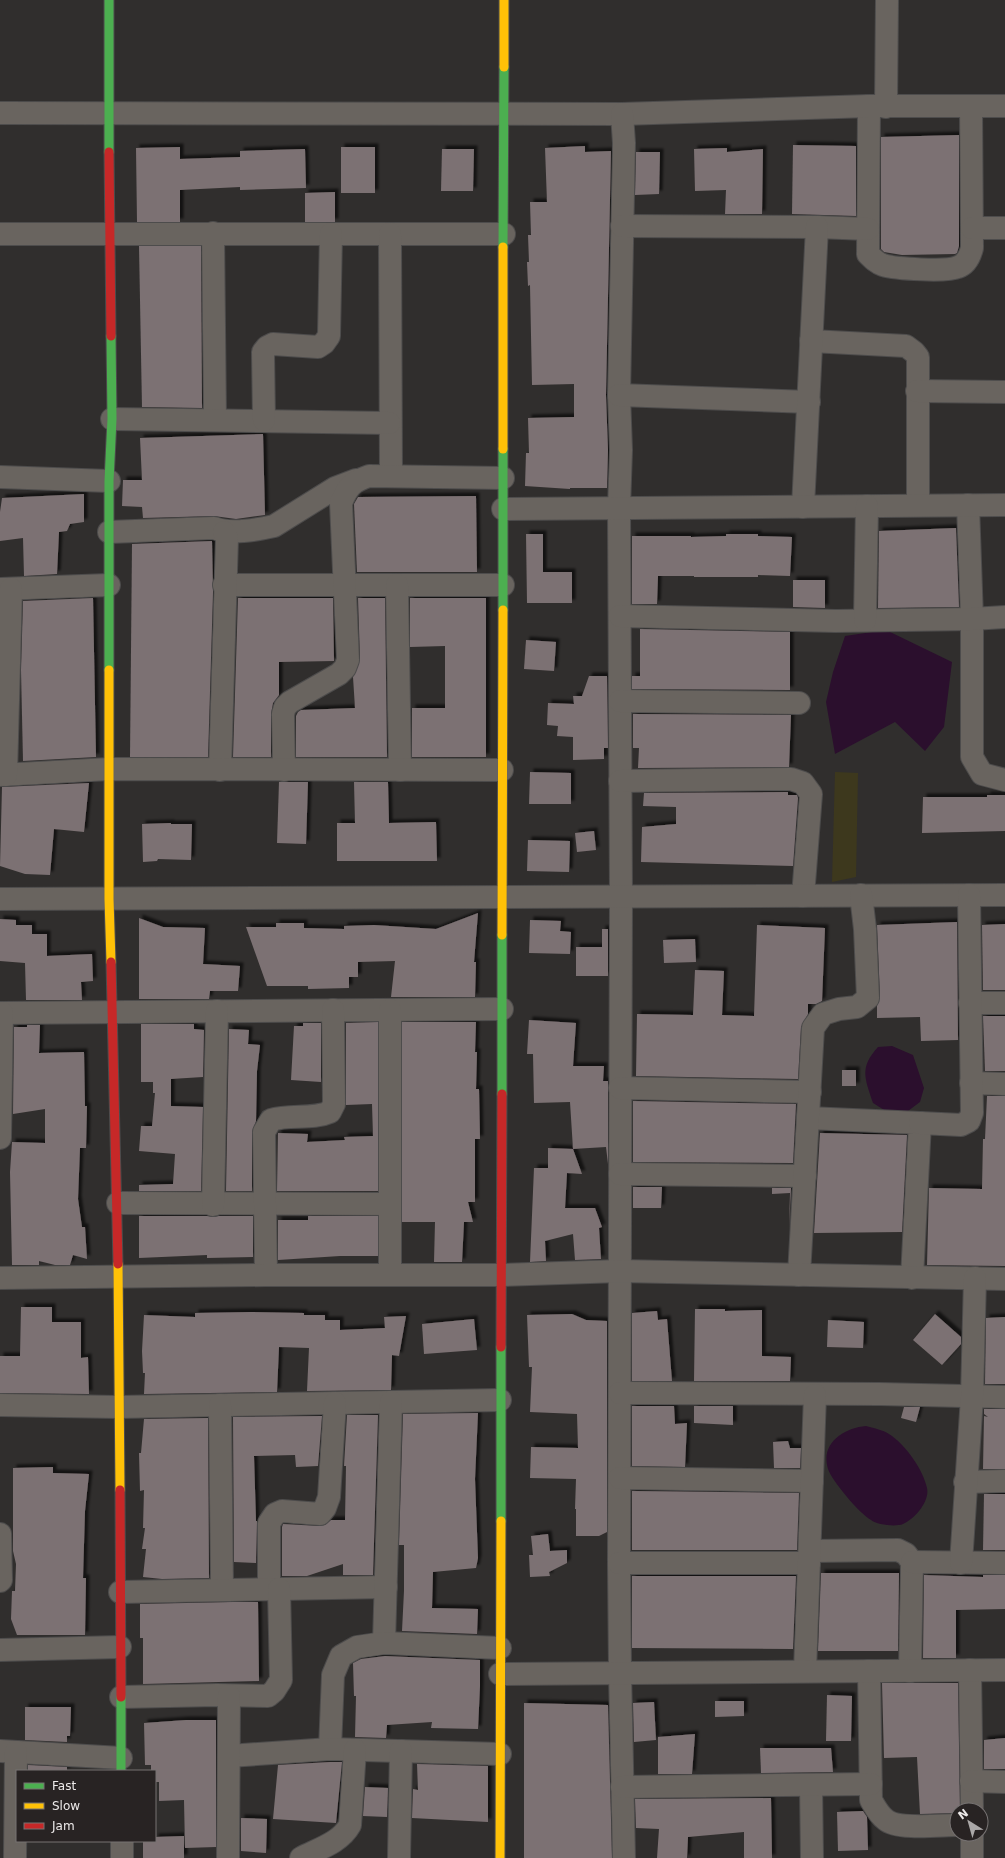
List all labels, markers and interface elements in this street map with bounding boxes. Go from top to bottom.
legend [16,1770,156,1842]
text: Fast [52,1779,76,1793]
text: Slow [52,1799,80,1813]
north arrow [949,1802,989,1842]
text: N [956,1806,971,1822]
text: Jam [51,1819,75,1833]

